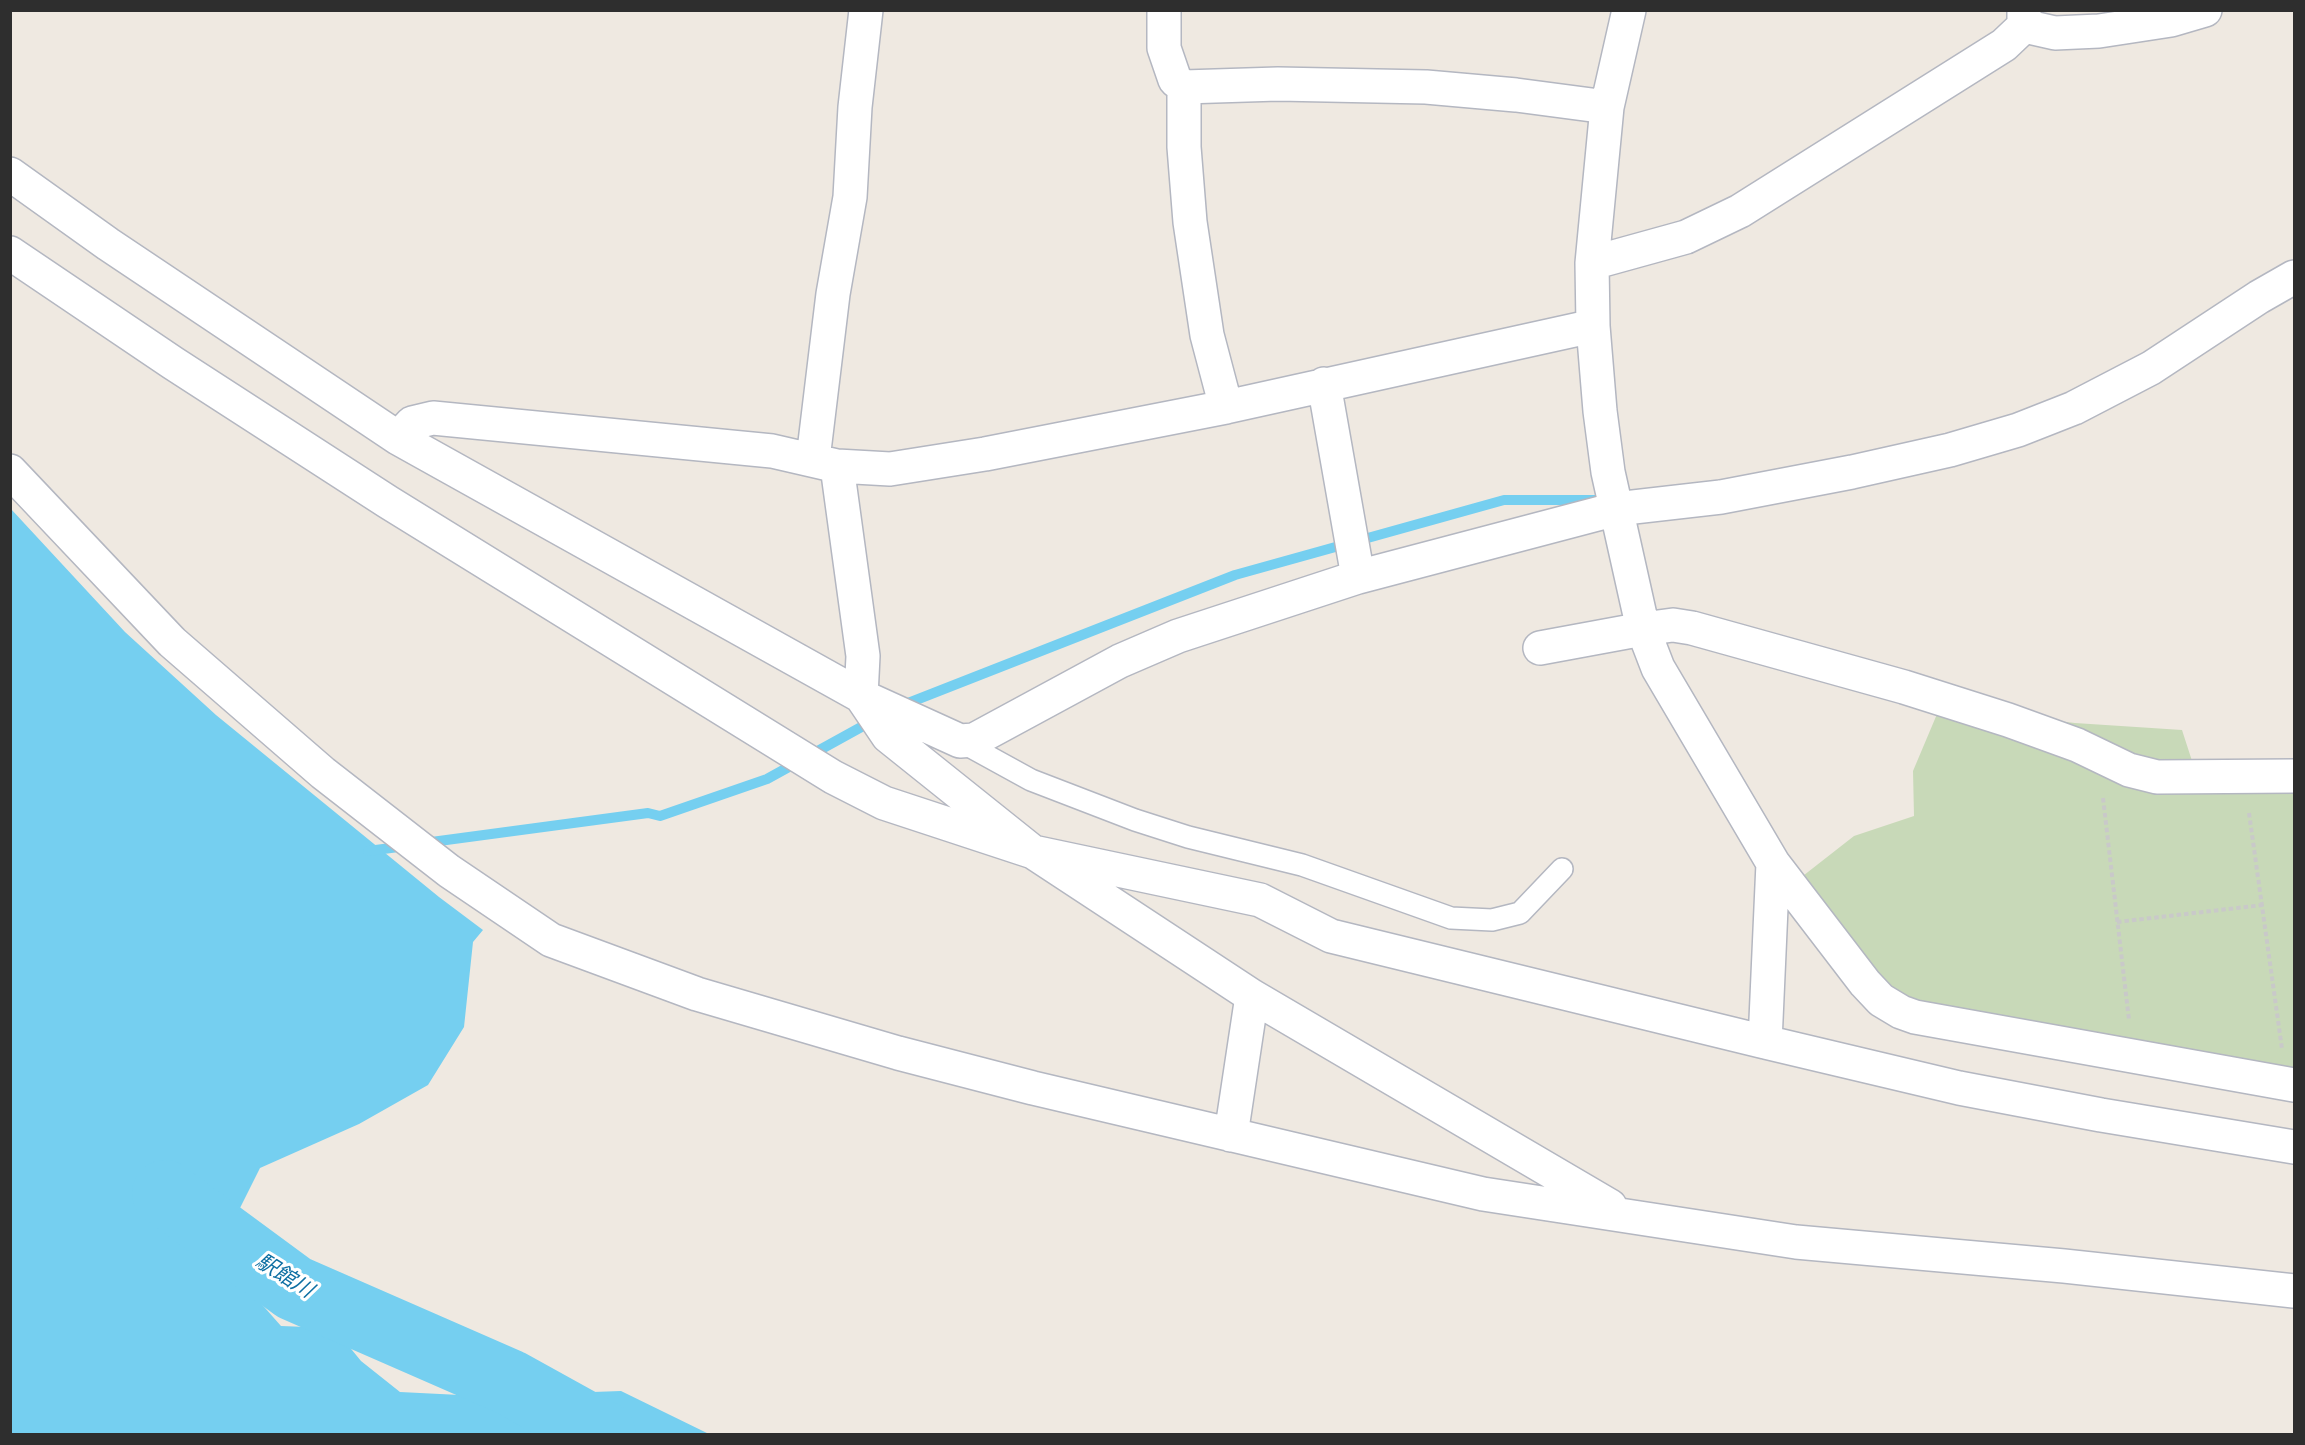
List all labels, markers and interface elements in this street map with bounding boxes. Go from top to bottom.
water label: 駅館川 [251,1250,317,1304]

